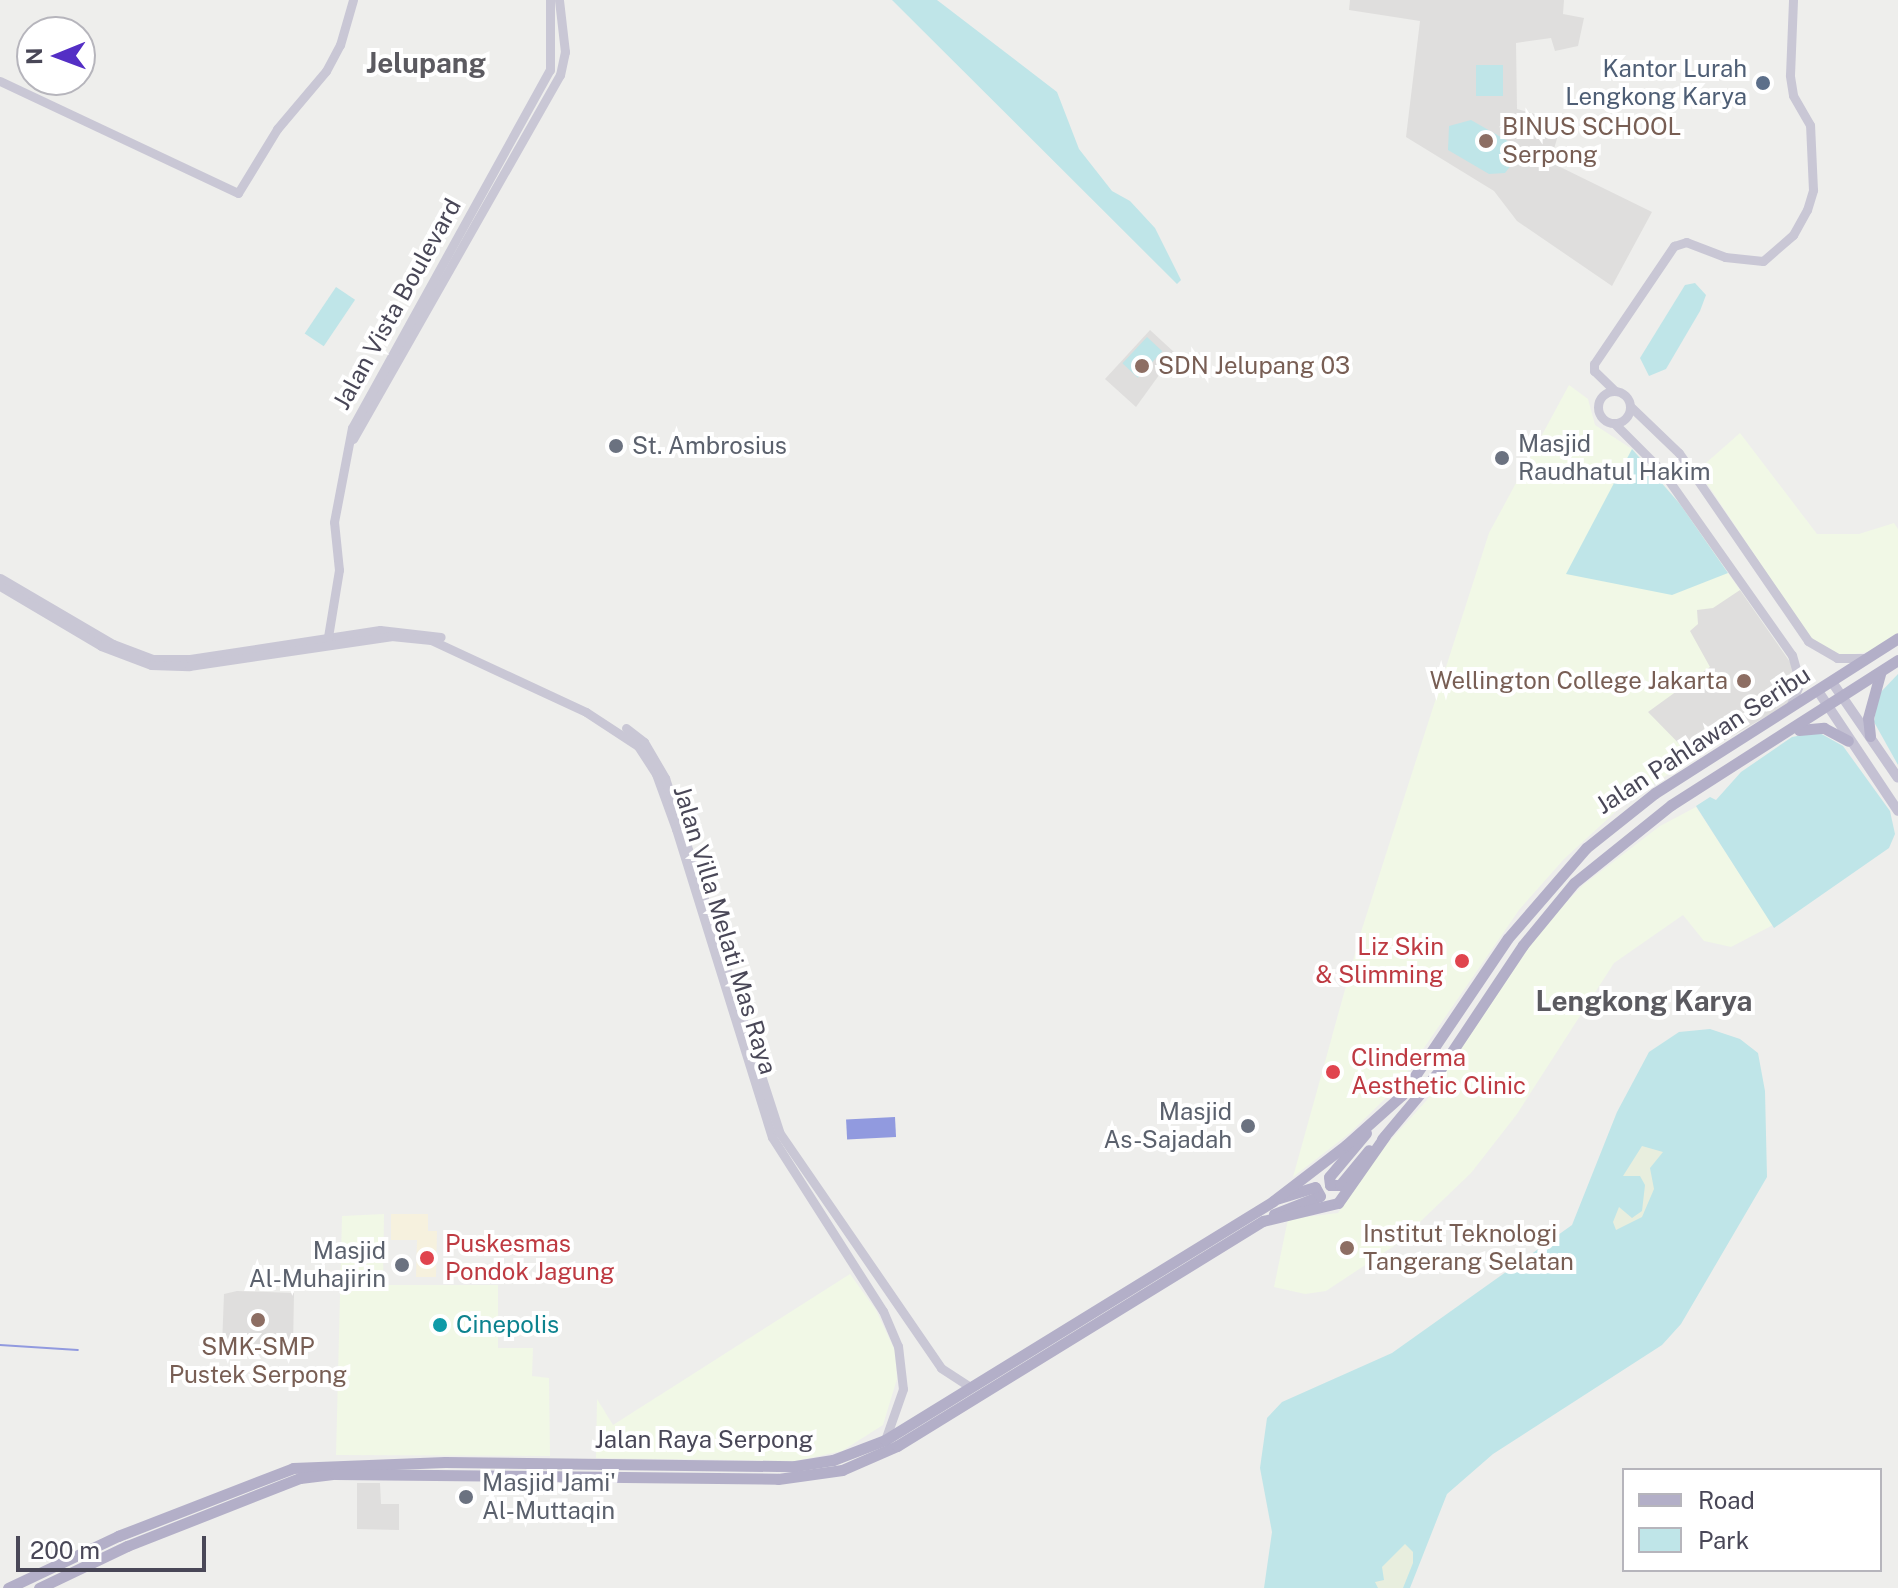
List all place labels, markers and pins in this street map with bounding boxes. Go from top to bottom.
place label: Kantor Lurah Lengkong Karya [1565,55,1747,111]
marker: Kantor Lurah Lengkong Karya [1754,74,1772,92]
place label: BINUS SCHOOL Serpong [1502,113,1681,169]
marker: BINUS SCHOOL Serpong [1477,132,1495,150]
place label: SDN Jelupang 03 [1158,352,1350,380]
marker: SDN Jelupang 03 [1133,357,1151,375]
place label: Masjid Raudhatul Hakim [1518,430,1711,486]
place label: St. Ambrosius [632,432,787,460]
marker: St. Ambrosius [607,437,625,455]
marker: Masjid Raudhatul Hakim [1493,449,1511,467]
place label: Wellington College Jakarta [1430,667,1728,695]
marker: Wellington College Jakarta [1735,672,1753,690]
place label: Liz Skin & Slimming [1315,933,1444,989]
marker: Liz Skin & Slimming [1451,950,1473,972]
place label: Clinderma Aesthetic Clinic [1351,1044,1526,1100]
marker: Clinderma Aesthetic Clinic [1322,1061,1344,1083]
place label: Masjid As-Sajadah [1103,1098,1232,1154]
marker: Masjid As-Sajadah [1239,1117,1257,1135]
place label: Institut Teknologi Tangerang Selatan [1363,1220,1574,1276]
place label: Puskesmas Pondok Jagung [445,1230,615,1286]
place label: Masjid Al-Muhajirin [249,1237,386,1293]
marker: Institut Teknologi Tangerang Selatan [1338,1239,1356,1257]
marker: Puskesmas Pondok Jagung [416,1247,438,1269]
marker: Masjid Al-Muhajirin [393,1256,411,1274]
marker: SMK-SMP Pustek Serpong [249,1311,267,1329]
place label: Cinepolis [456,1311,559,1339]
marker: Cinepolis [431,1316,449,1334]
place label: SMK-SMP Pustek Serpong [169,1333,347,1389]
place label: Masjid Jami' Al-Muttaqin [482,1469,616,1525]
marker: Masjid Jami' Al-Muttaqin [457,1488,475,1506]

